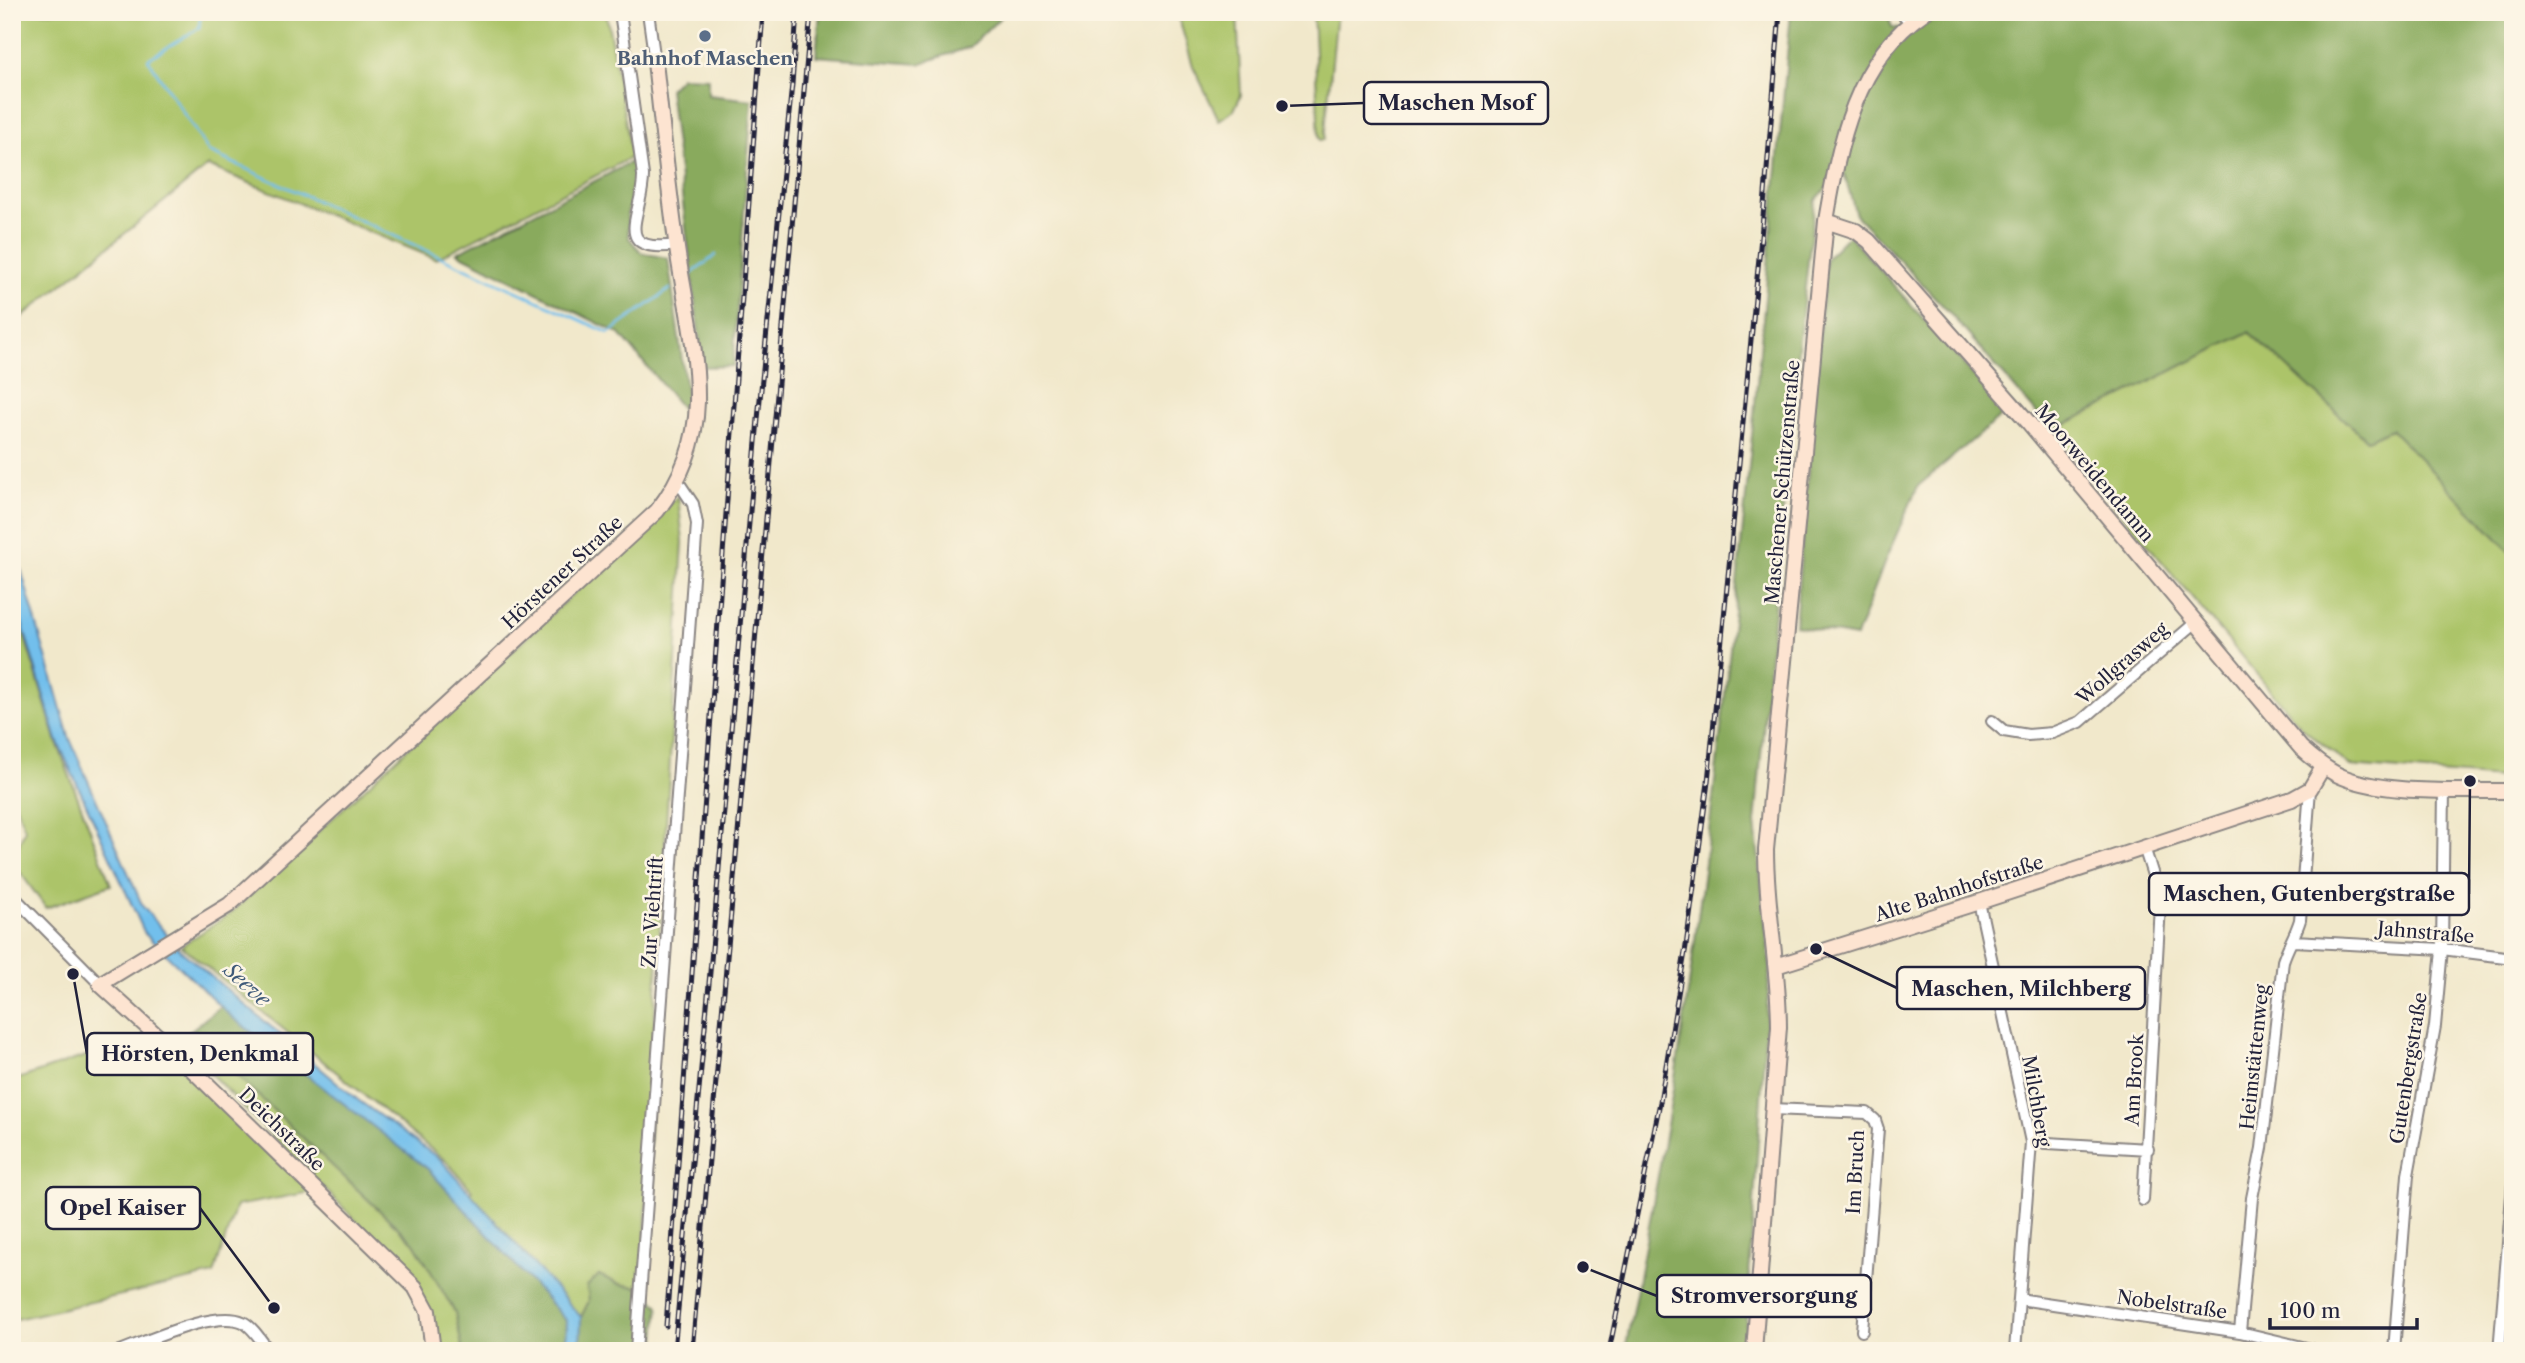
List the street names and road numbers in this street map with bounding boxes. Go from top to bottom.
street label: Maschener Schützenstraße [1760,359,1805,605]
street label: Moorweidendamm [2030,400,2159,547]
street label: Hörstener Straße [497,511,627,634]
street label: Wollgrasweg [2071,617,2174,710]
street label: Alte Bahnhofstraße [1871,850,2046,927]
street label: Zur Viehtrift [637,855,668,969]
street label: Jahnstraße [2374,917,2475,948]
street label: Heimstättenweg [2235,982,2274,1131]
street label: Gutenbergstraße [2385,991,2432,1145]
street label: Am Brook [2121,1032,2148,1128]
street label: Milchberg [2017,1054,2056,1150]
street label: Deichstraße [234,1083,329,1176]
street label: Im Bruch [1842,1129,1869,1215]
street label: Nobelstraße [2115,1285,2229,1324]

